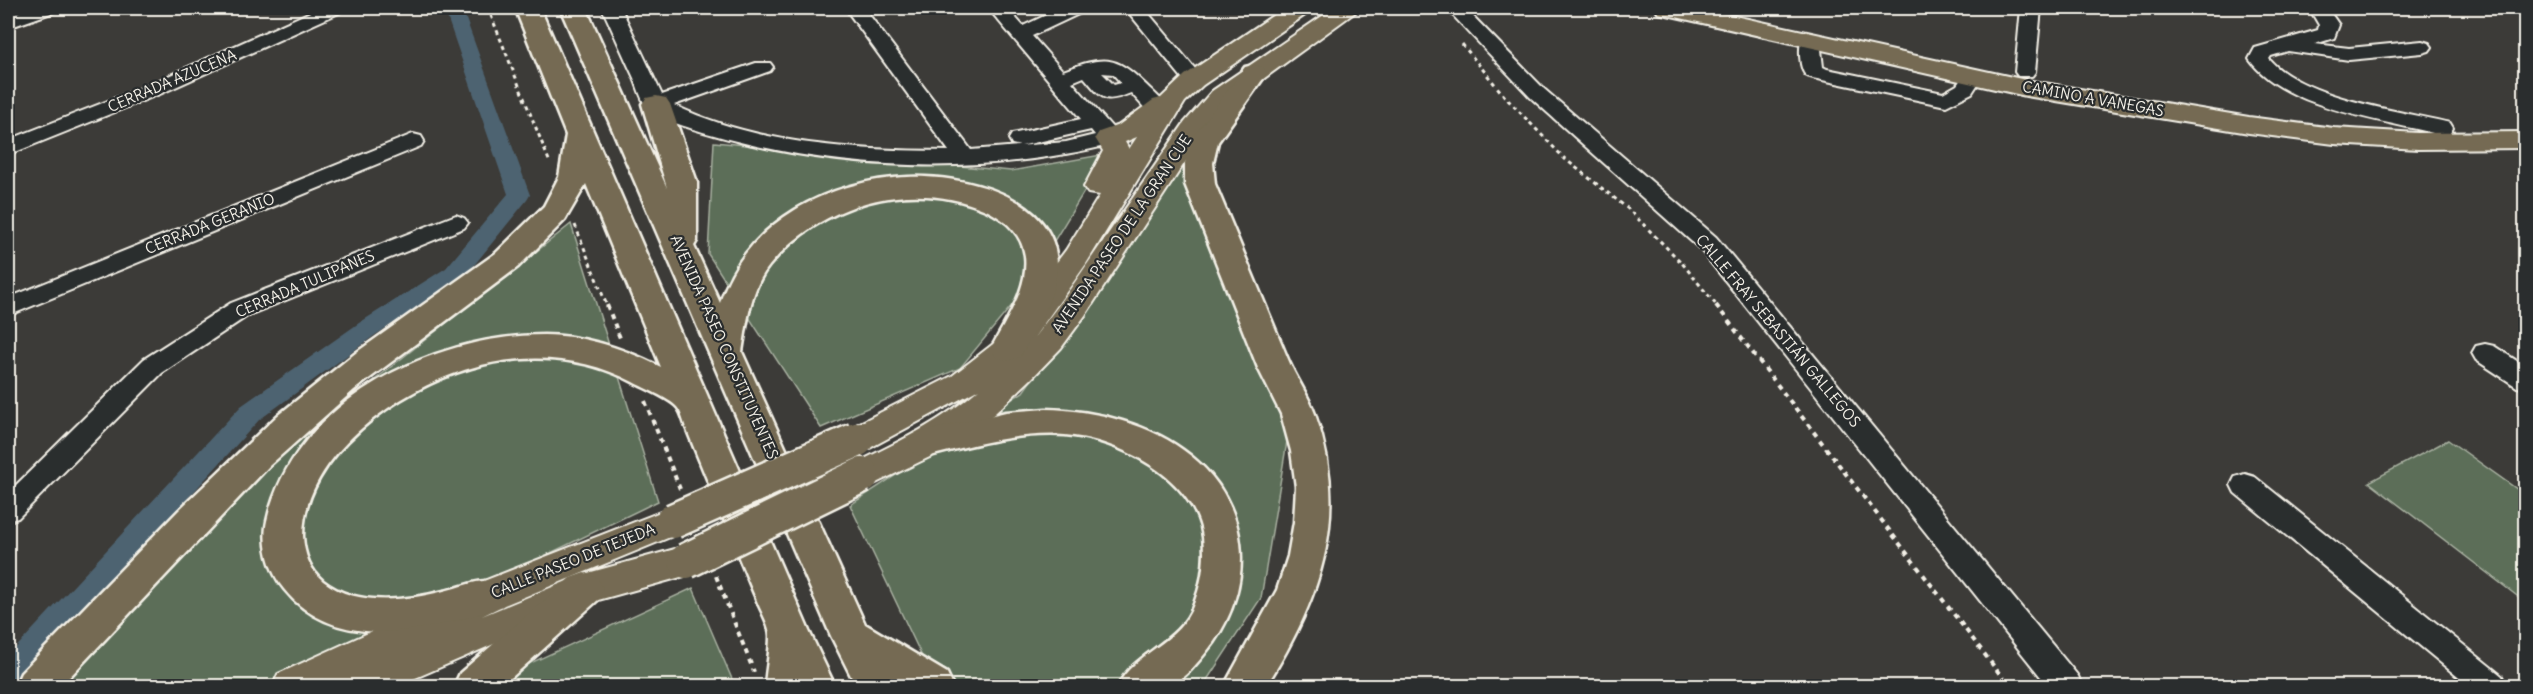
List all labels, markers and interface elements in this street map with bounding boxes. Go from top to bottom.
street label: CERRADA AZUCENA [105,45,239,116]
street label: CAMINO A VANEGAS [2021,77,2165,120]
street label: AVENIDA PASEO DE LA GRAN CUE [1048,131,1195,337]
street label: CERRADA GERANIO [142,189,277,258]
street label: CALLE FRAY SEBASTIÁN GALLEGOS [1692,230,1865,431]
street label: AVENIDA PASEO CONSTITUYENTES [666,232,783,462]
street label: CERRADA TULIPANES [232,246,377,321]
street label: CALLE PASEO DE TEJEDA [488,519,658,602]

